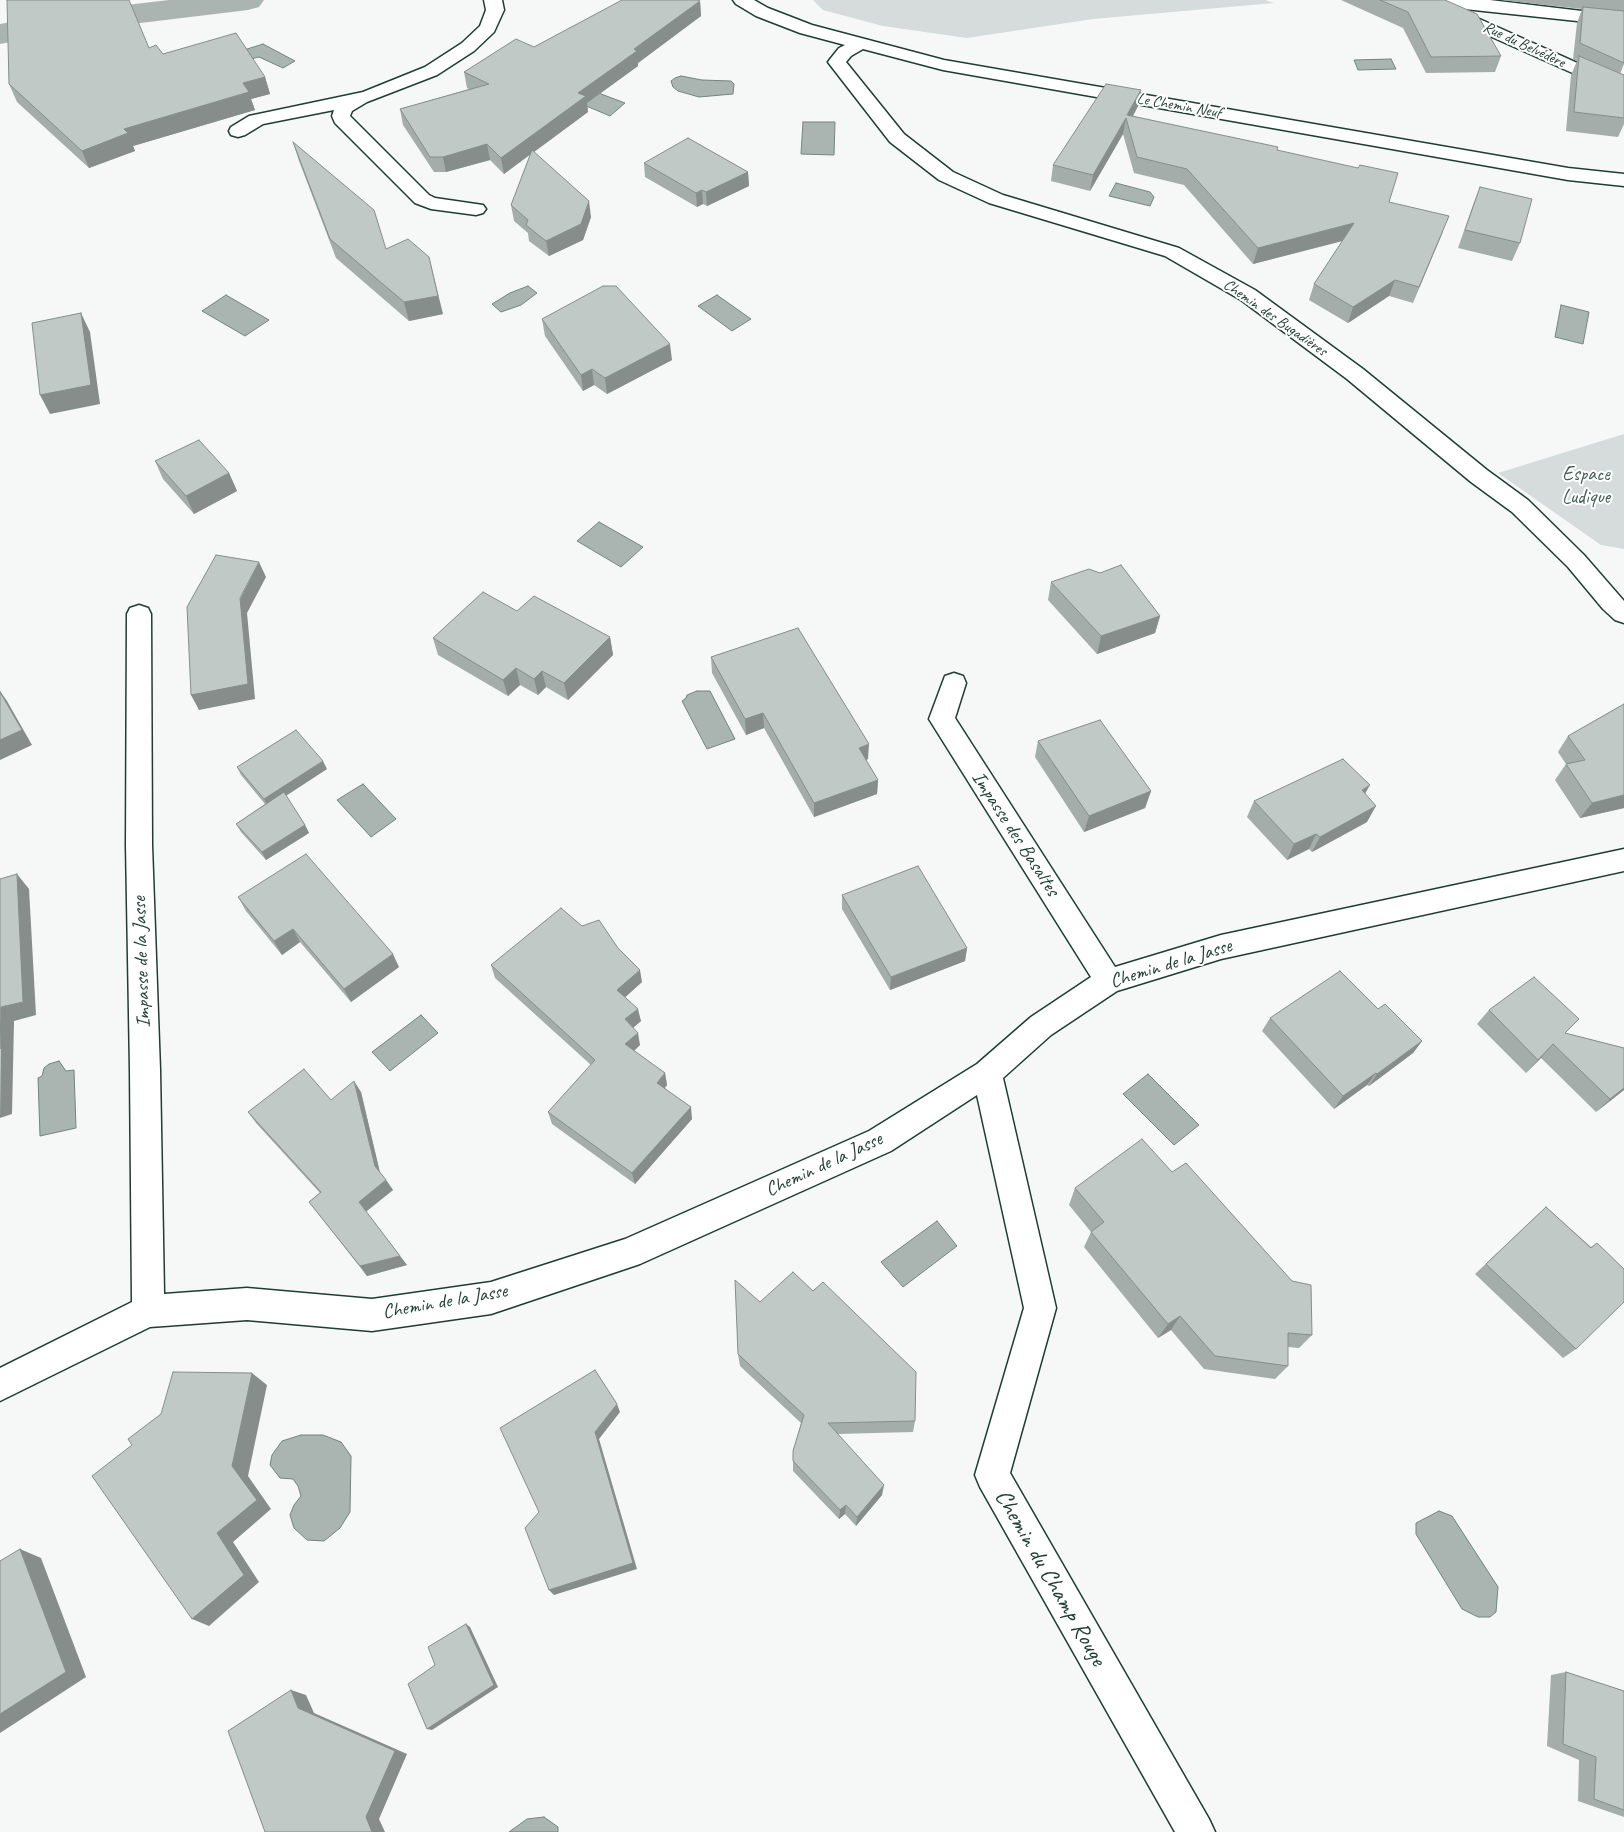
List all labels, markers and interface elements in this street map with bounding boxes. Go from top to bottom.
street label: Rue du Belvédère [1480,18,1568,72]
street label: Le Chemin Neuf [1135,89,1223,123]
street label: Chemin des Bugadières [1219,275,1331,361]
park label: Espace Ludique [1562,463,1610,510]
street label: Impasse des Basaltes [966,767,1064,901]
street label: Impasse de la Jasse [128,896,156,1028]
street label: Chemin de la Jasse [1107,934,1235,994]
street label: Chemin de la Jasse [762,1127,886,1203]
street label: Chemin de la Jasse [381,1279,509,1325]
street label: Chemin du Champ Rouge [988,1485,1112,1671]

